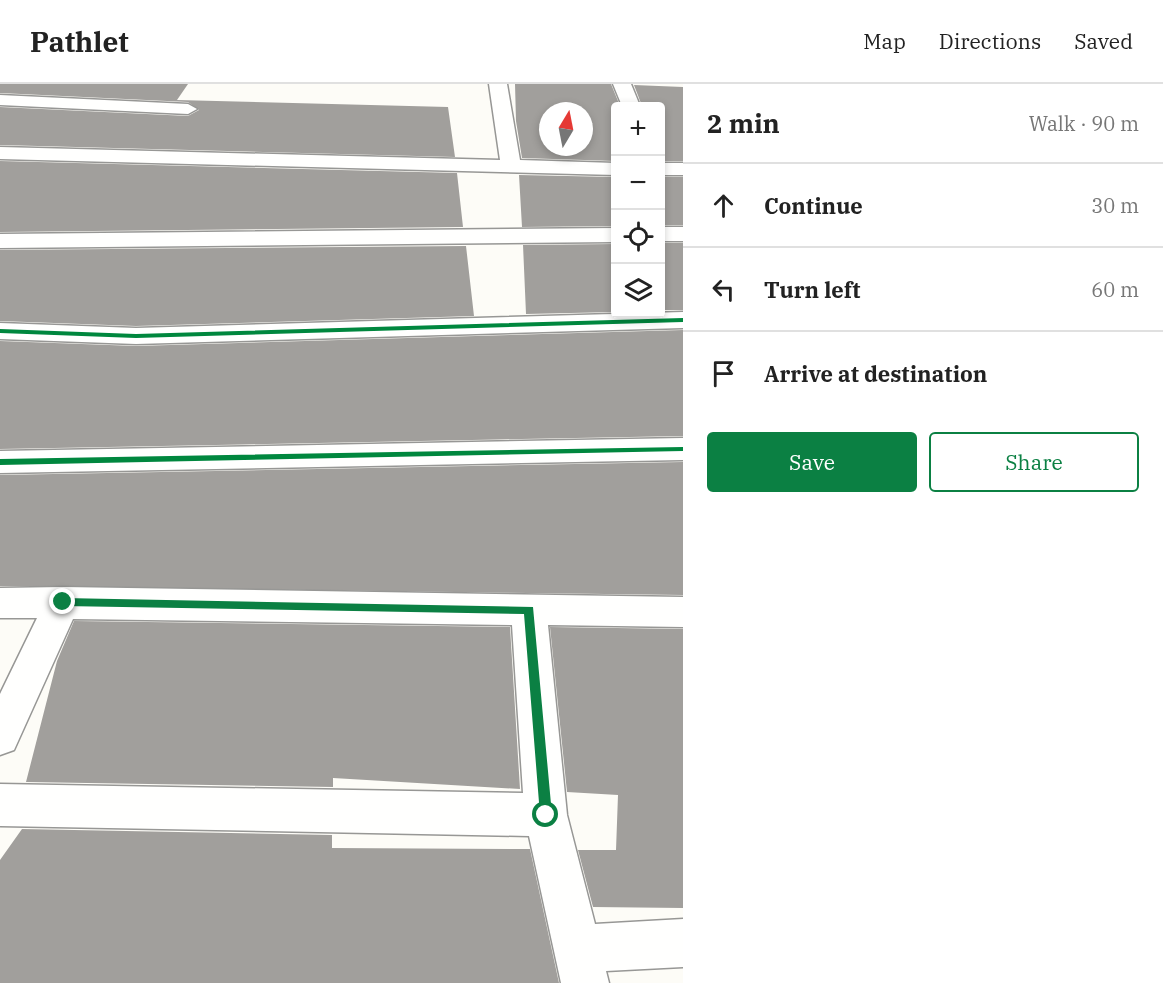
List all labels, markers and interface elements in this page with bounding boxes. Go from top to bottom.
text: Pathlet [30,23,129,60]
text: Map [863,27,906,55]
text: Directions [939,27,1041,55]
text: Saved [1074,27,1133,55]
north arrow [539,102,593,156]
map controls [611,102,665,318]
button: + [611,102,665,156]
text: 2 min [707,106,780,140]
text: Walk · 90 m [1029,110,1139,137]
button: − [611,156,665,210]
icon: ahead [707,189,740,222]
text: Continue [764,191,863,220]
text: 30 m [1091,192,1139,219]
button: locate [611,210,665,264]
button: layers [611,264,665,318]
icon: left [707,273,740,306]
text: Turn left [764,275,860,304]
text: 60 m [1091,276,1139,303]
icon: arrive [707,357,740,390]
text: Arrive at destination [764,359,987,388]
button: Save [707,432,917,492]
button: Share [929,432,1139,492]
route end [49,588,75,614]
route start [532,801,558,827]

